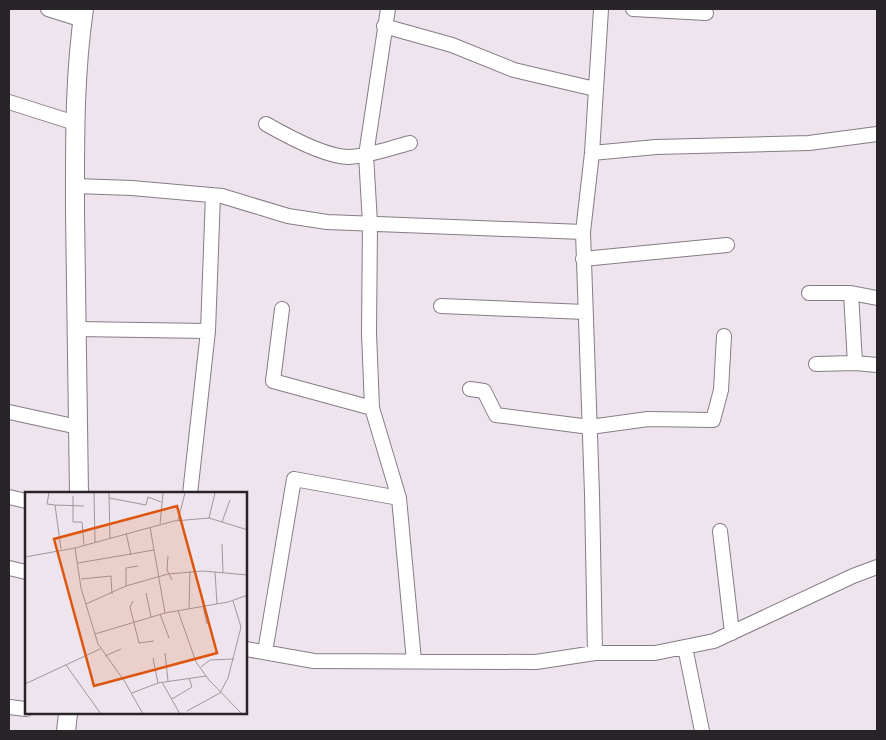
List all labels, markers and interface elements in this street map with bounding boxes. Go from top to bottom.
inset map [25,492,248,715]

